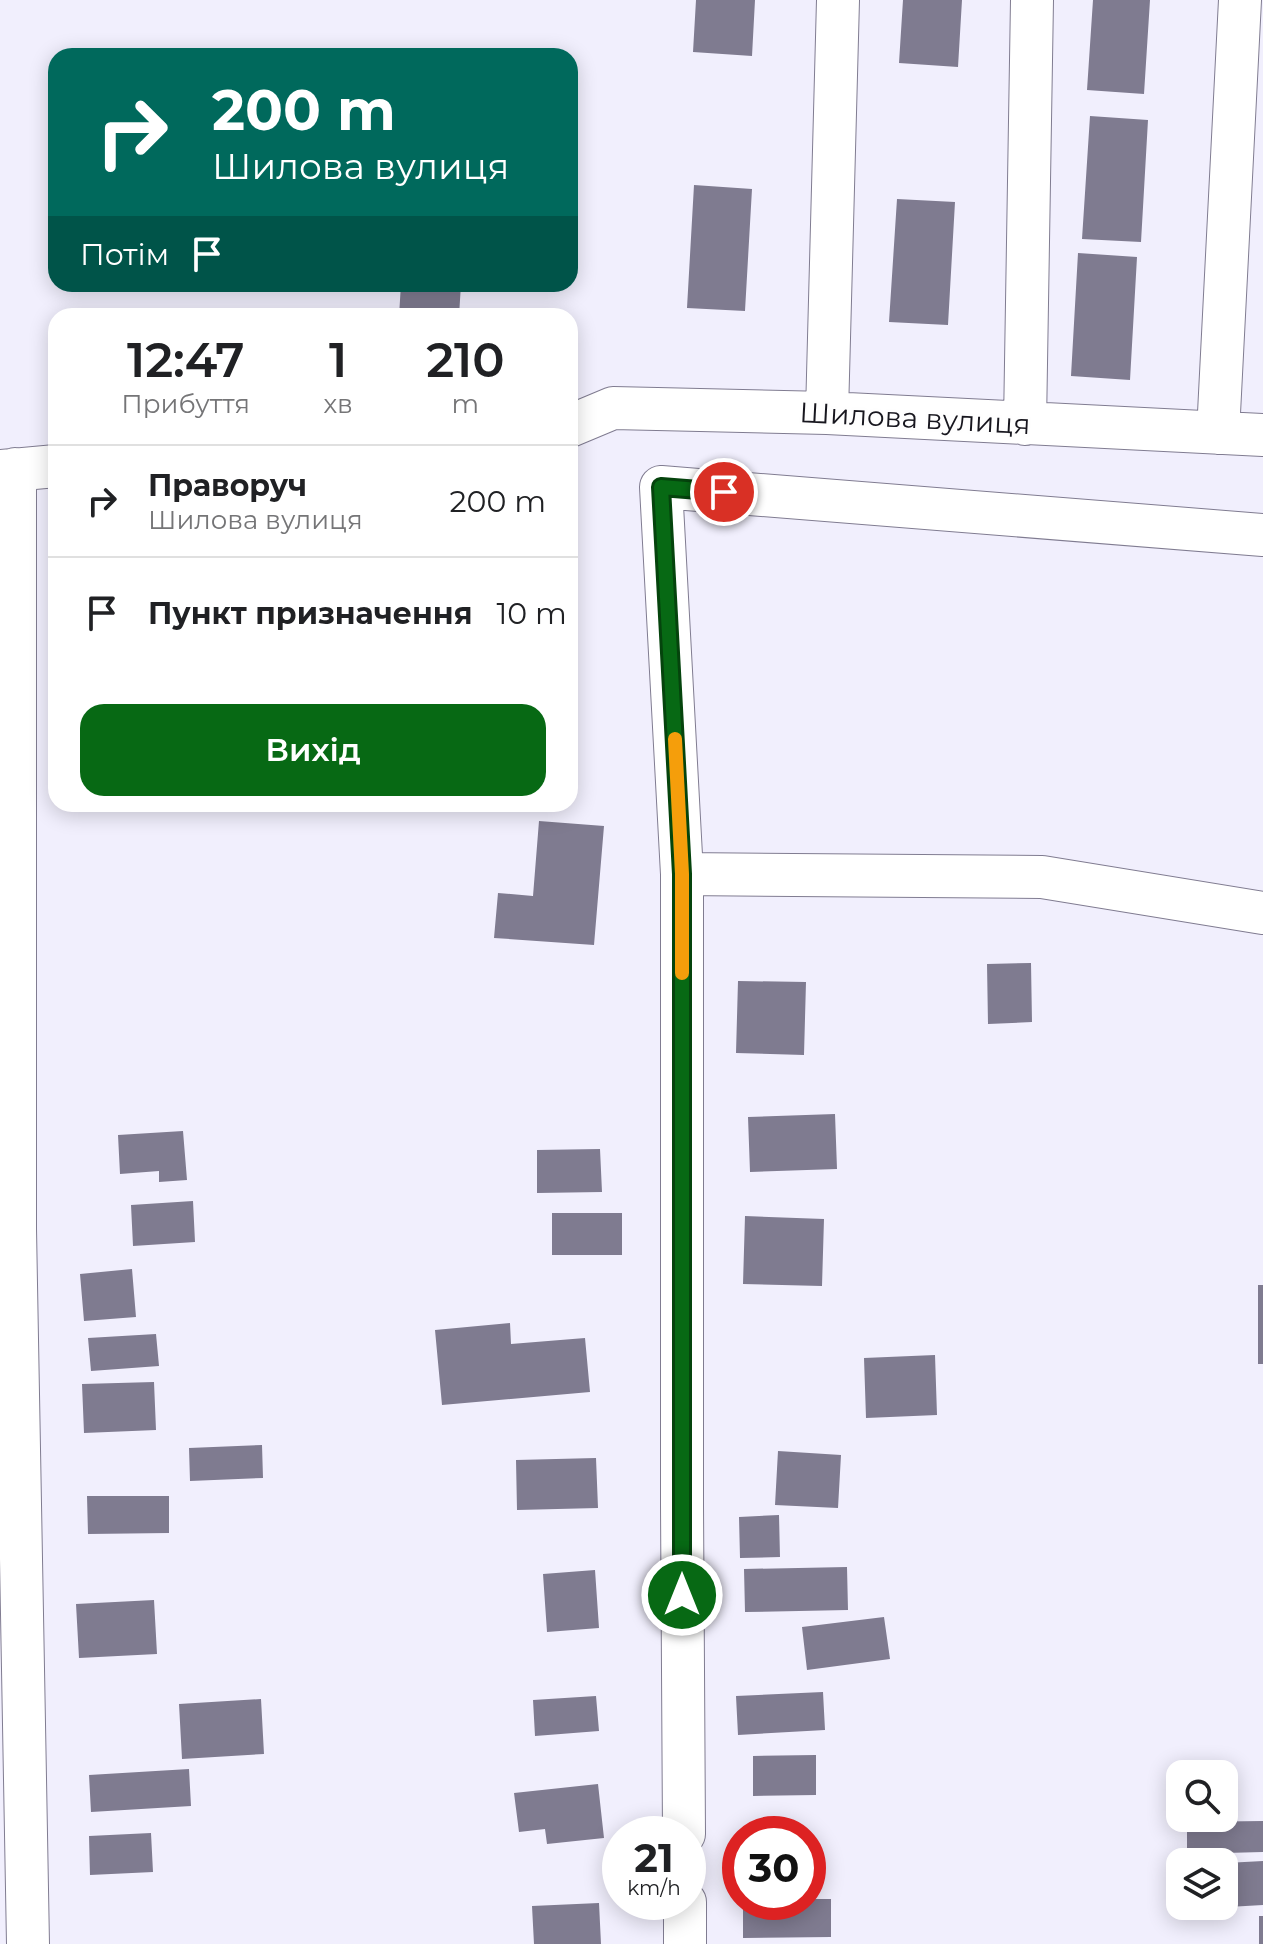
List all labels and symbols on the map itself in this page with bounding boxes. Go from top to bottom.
street label: Шилова вулиця [799,395,1031,441]
pin [690,458,758,526]
position arrow [640,1553,724,1637]
speed limit sign: 30 [722,1816,826,1920]

